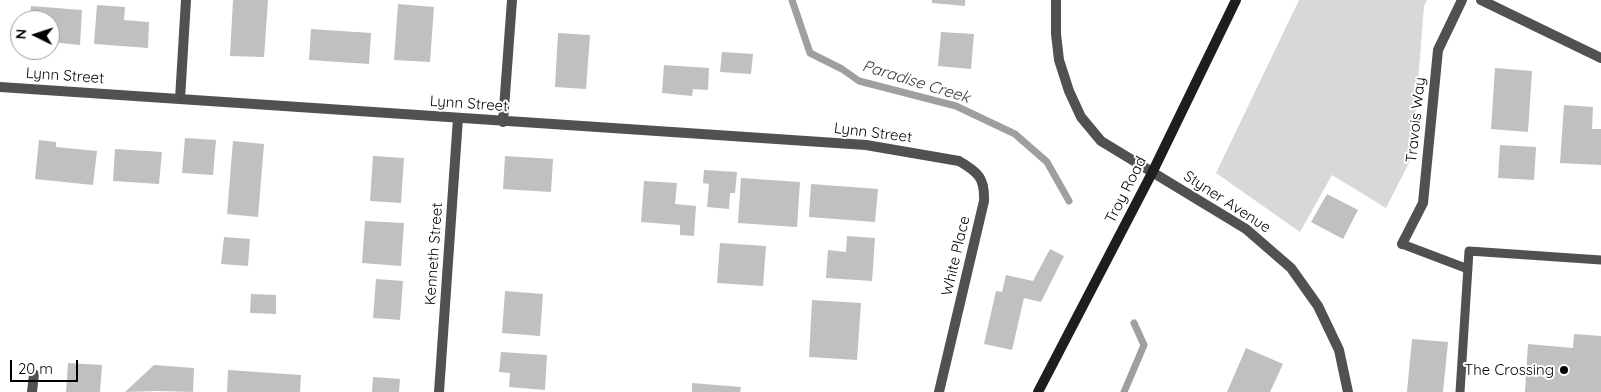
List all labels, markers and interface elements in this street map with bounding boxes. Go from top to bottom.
north arrow [10,10,60,60]
text: N [12,28,30,40]
water label: Paradise Creek [860,56,972,108]
street label: Lynn Street [25,64,105,88]
street label: Travois Way [1403,76,1429,164]
street label: Lynn Street [429,92,509,116]
street label: Lynn Street [833,119,913,147]
street label: Troy Road [1102,154,1150,226]
street label: Styner Avenue [1180,167,1274,237]
street label: Kenneth Street [421,202,447,306]
street label: White Place [938,214,974,298]
scale bar [12,350,80,382]
text: 20 m [18,359,53,378]
place label: The Crossing [1464,361,1554,379]
marker: The Crossing [1558,364,1570,376]

